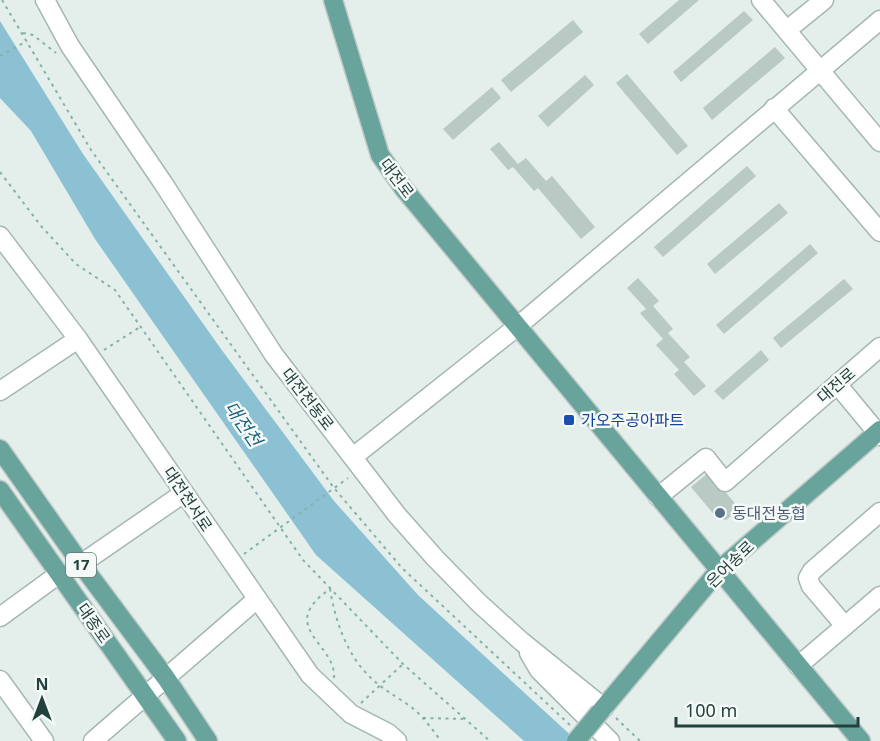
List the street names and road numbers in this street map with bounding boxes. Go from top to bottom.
street label: 대전로 [375,154,419,202]
street label: 대전로 [812,362,860,408]
street label: 대전천동로 [277,363,339,435]
street label: 대전천서로 [158,462,218,536]
street label: 은어송로 [701,535,759,592]
road number: 17 [66,553,96,577]
street label: 대종로 [72,599,116,648]

